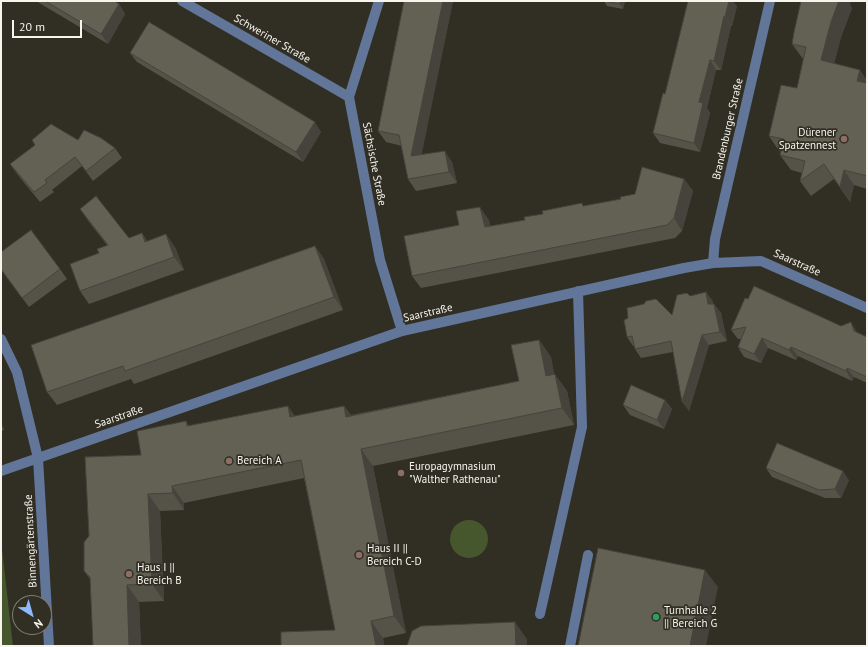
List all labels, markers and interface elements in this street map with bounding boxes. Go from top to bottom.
scale bar [14,12,84,38]
street label: Schweriner Straße [231,12,313,66]
text: 20 m [19,19,45,34]
street label: Brandenburger Straße [710,77,746,181]
street label: Sächsische Straße [359,121,389,207]
place label: Dürener Spatzennest [779,126,836,152]
marker: Dürener Spatzennest [839,134,849,144]
street label: Saarstraße [771,247,823,279]
street label: Saarstraße [402,301,454,325]
street label: Saarstraße [93,403,145,431]
place label: Bereich A [237,454,282,468]
marker: Bereich A [224,456,234,466]
place label: Europagymnasium "Walther Rathenau" [409,460,501,486]
marker: Europagymnasium "Walther Rathenau" [396,468,406,478]
street label: Binnengärtenstraße [22,494,40,588]
place label: Haus II || Bereich C-D [367,542,422,568]
marker: Haus II || Bereich C-D [354,550,364,560]
place label: Haus I || Bereich B [137,561,182,587]
marker: Haus I || Bereich B [124,569,134,579]
north arrow [12,595,52,635]
place label: Turnhalle 2 || Bereich G [664,604,717,630]
marker: Turnhalle 2 || Bereich G [651,612,661,622]
text: N [32,616,46,632]

